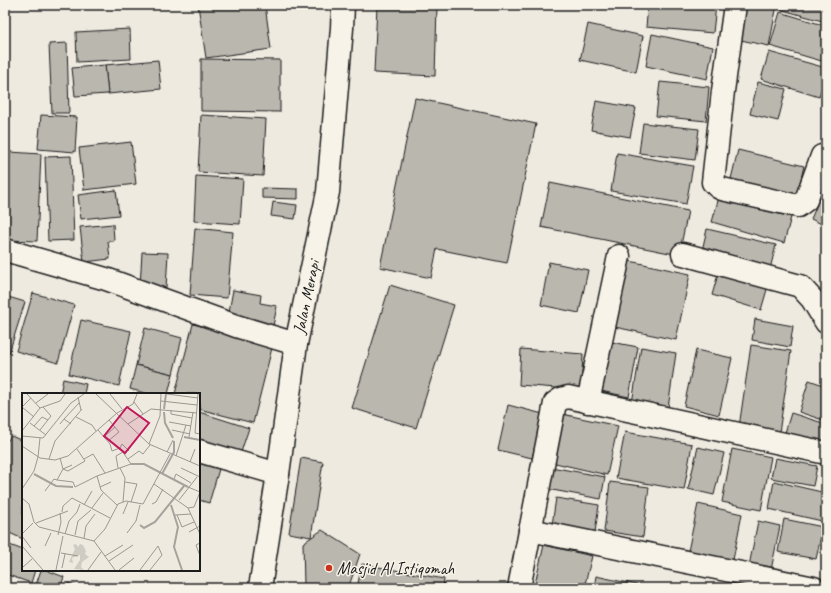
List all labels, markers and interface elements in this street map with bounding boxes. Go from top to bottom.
street label: Jalan Merapi [288,257,325,337]
inset map [22,393,200,571]
place label: Masjid Al Istiqomah [337,558,455,579]
marker: Masjid Al Istiqomah [324,563,334,573]

